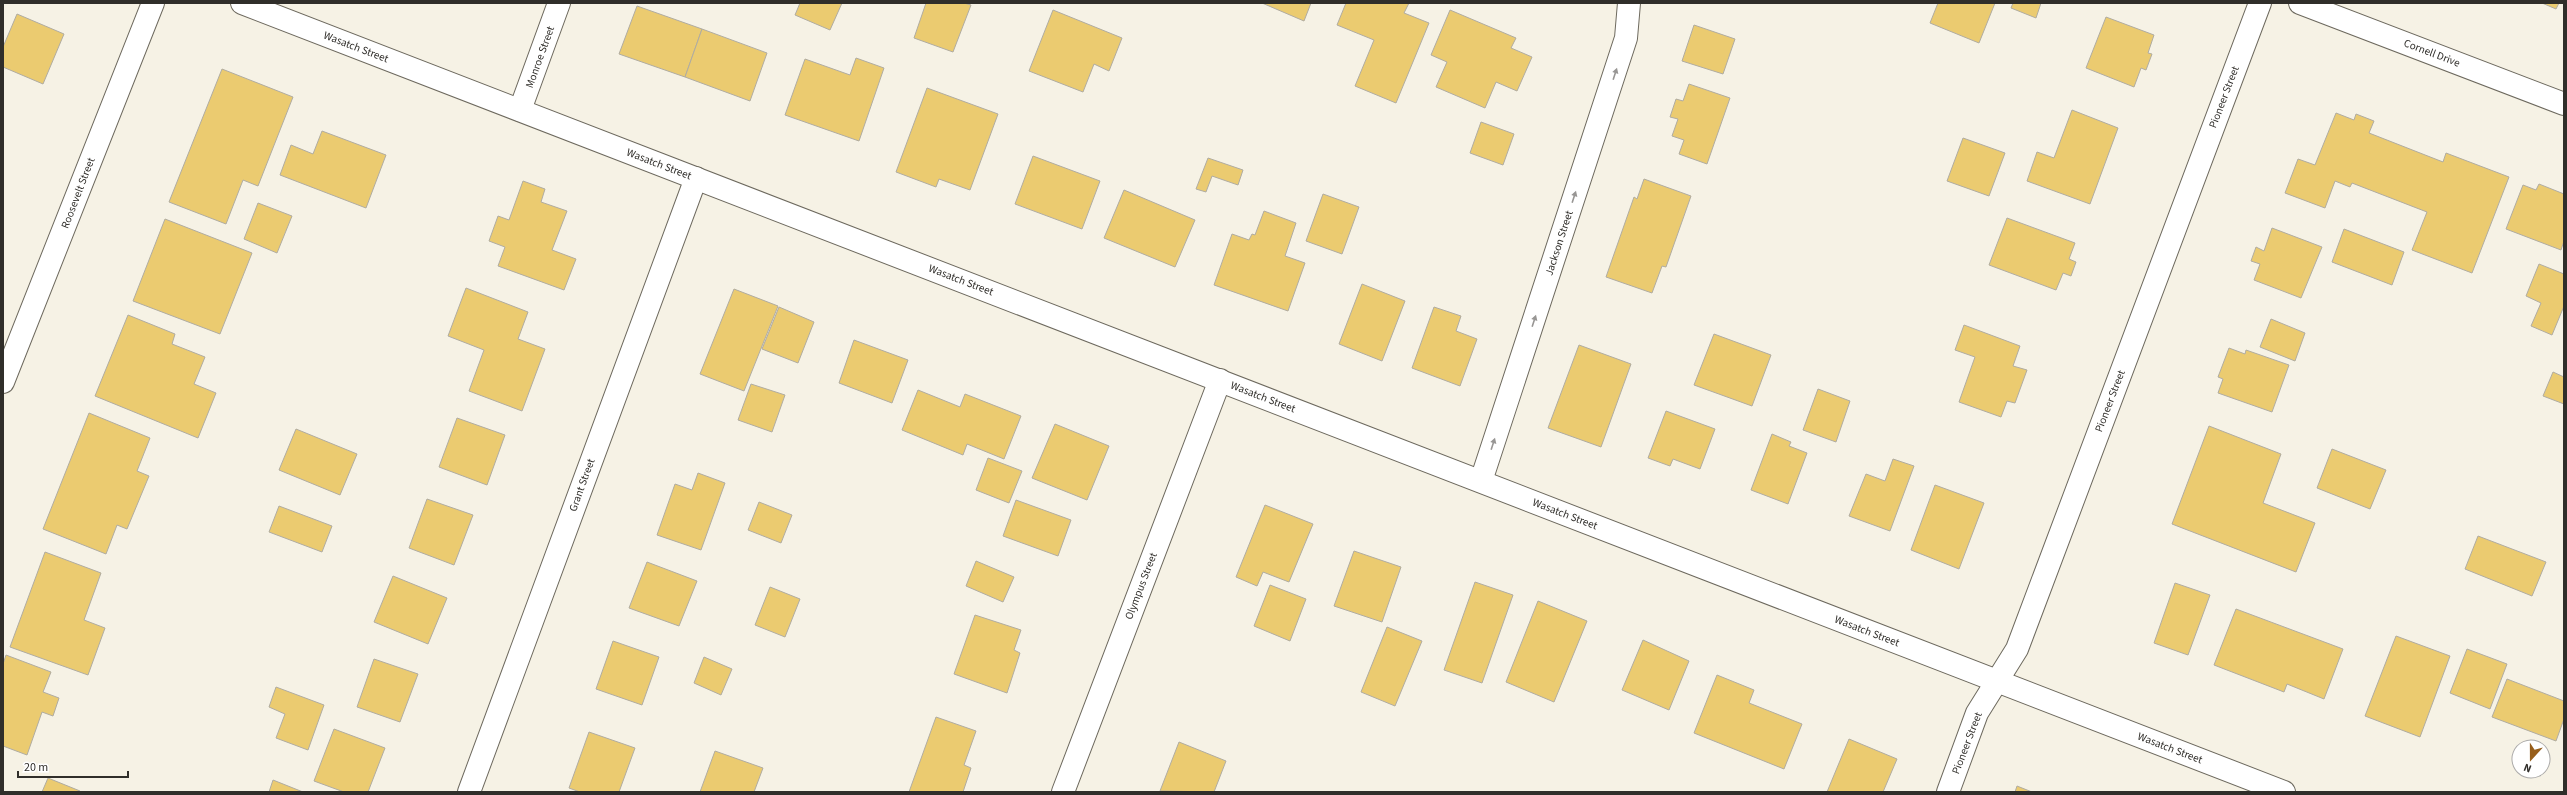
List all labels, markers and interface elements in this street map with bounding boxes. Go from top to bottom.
street label: Monroe Street [522,24,558,90]
street label: Wasatch Street [321,28,391,66]
street label: Cornell Drive [2402,35,2463,71]
street label: Pioneer Street [2205,64,2243,130]
one-way arrow [1612,67,1618,79]
street label: Wasatch Street [624,145,694,183]
street label: Roosevelt Street [58,155,99,231]
one-way arrow [1571,191,1577,203]
street label: Jackson Street [1541,208,1577,277]
street label: Wasatch Street [926,261,996,299]
one-way arrow [1531,314,1537,326]
street label: Pioneer Street [2091,368,2129,434]
street label: Wasatch Street [1228,378,1298,416]
one-way arrow [1490,438,1496,450]
street label: Grant Street [565,456,599,514]
street label: Wasatch Street [1530,495,1600,533]
street label: Olympus Street [1121,550,1161,622]
street label: Wasatch Street [1832,612,1902,650]
street label: Pioneer Street [1948,710,1986,776]
street label: Wasatch Street [2135,729,2205,767]
north arrow [2511,739,2551,779]
scale bar [18,753,128,779]
text: 20 m [24,759,48,776]
text: N [2521,760,2534,776]

